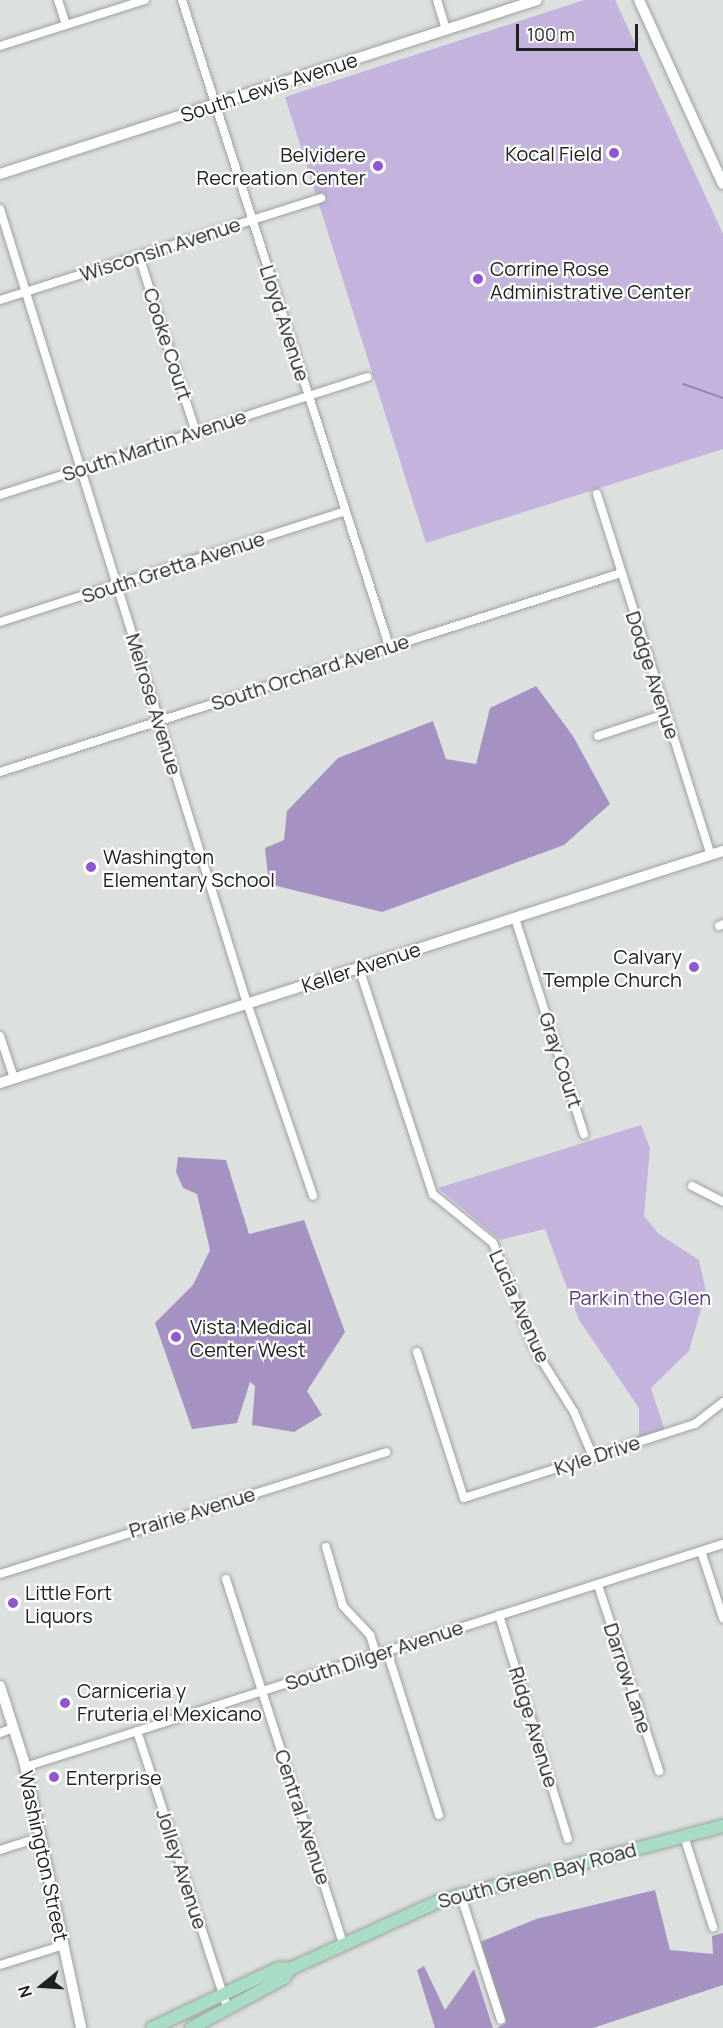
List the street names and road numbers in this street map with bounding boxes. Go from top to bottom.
street label: South Lewis Avenue [178,47,360,127]
street label: Wisconsin Avenue [77,212,243,286]
street label: Lloyd Avenue [255,262,315,384]
street label: Cooke Court [139,285,197,403]
street label: South Martin Avenue [59,404,249,486]
street label: South Gretta Avenue [78,526,268,608]
street label: Dodge Avenue [621,608,685,742]
street label: South Orchard Avenue [208,629,412,715]
street label: Melrose Avenue [121,630,187,778]
street label: Keller Avenue [299,937,423,997]
street label: Gray Court [534,1009,588,1111]
street label: Lucia Avenue [484,1246,556,1366]
street label: Kyle Drive [551,1430,643,1480]
street label: Prairie Avenue [126,1481,258,1543]
street label: South Dilger Avenue [282,1615,466,1695]
street label: Darrow Lane [599,1620,657,1736]
street label: Ridge Avenue [504,1664,564,1790]
street label: Central Avenue [270,1746,336,1888]
street label: Washington Street [14,1769,74,1943]
street label: Jolley Avenue [151,1806,213,1932]
street label: South Green Bay Road [435,1837,639,1913]

